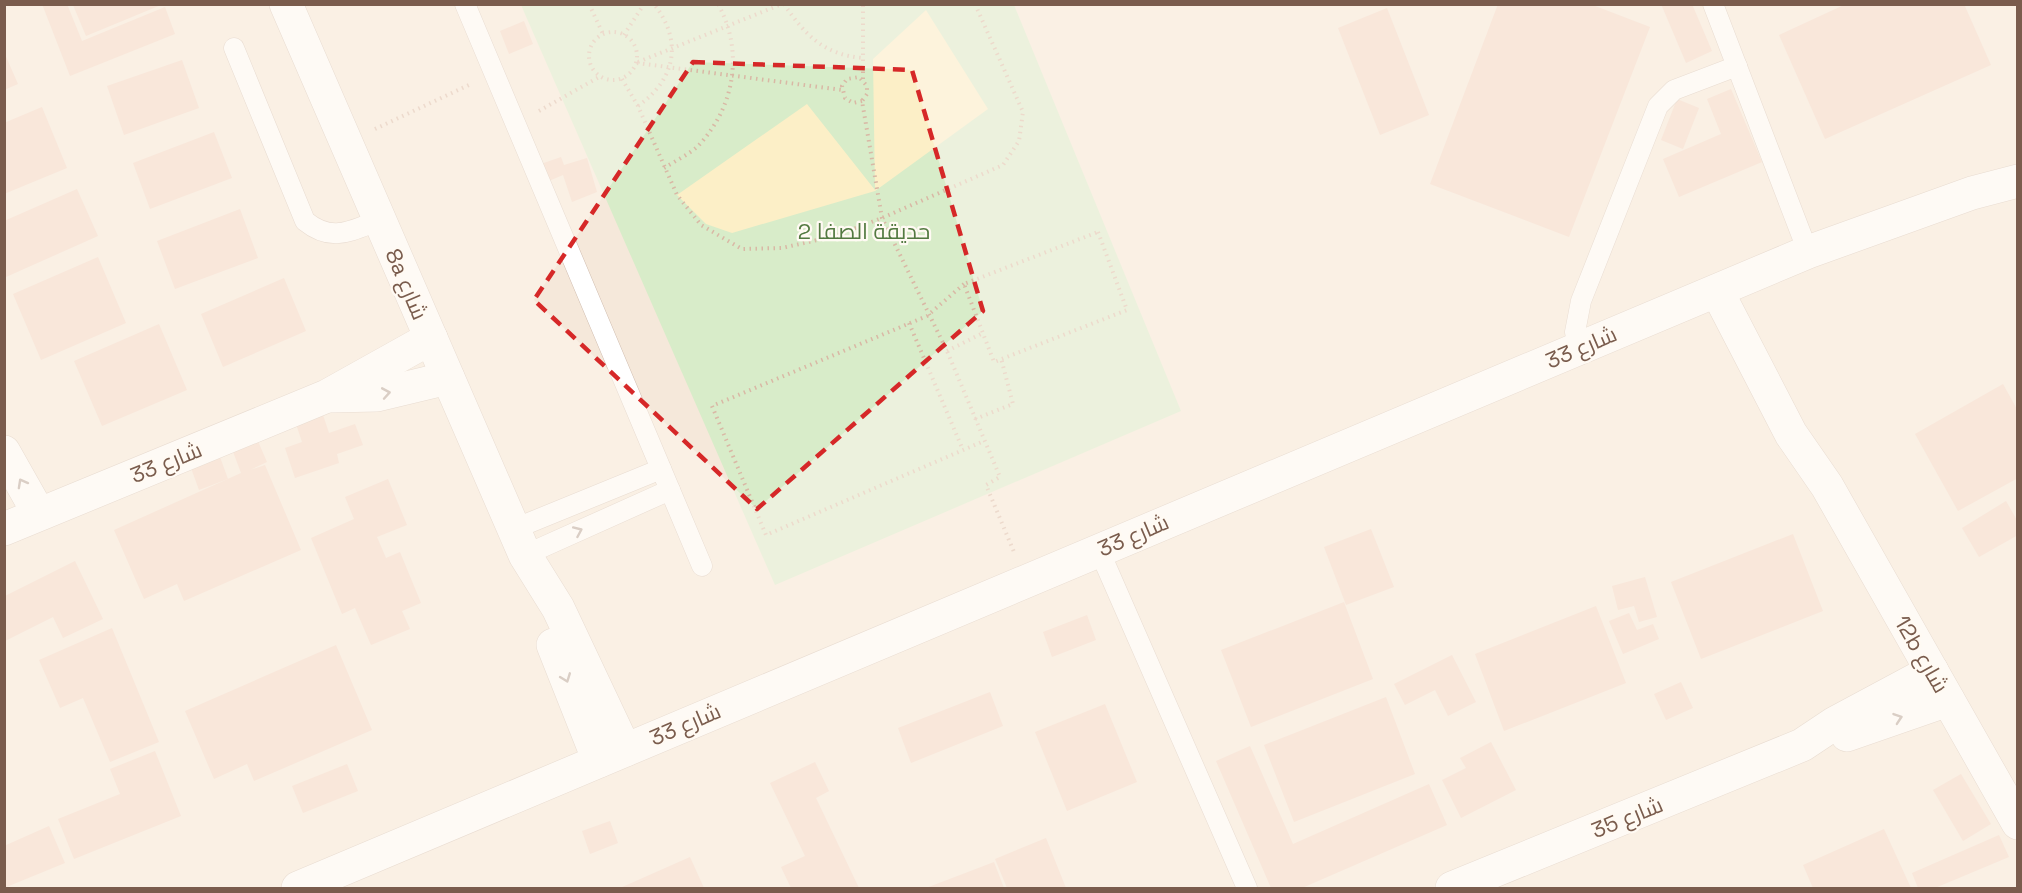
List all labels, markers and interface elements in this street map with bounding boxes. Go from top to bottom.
park label: حديقة الصفا 2 [798,217,930,245]
street label: 8a شارع [379,244,434,324]
street label: شارع 33 [1541,319,1621,375]
one-way arrow [380,387,390,400]
street label: شارع 33 [126,435,206,490]
one-way arrow [18,479,29,489]
street label: شارع 33 [1093,507,1173,563]
one-way arrow [572,526,583,538]
street label: 12b شارع [1888,610,1955,698]
one-way arrow [559,672,571,683]
street label: شارع 33 [645,696,725,752]
one-way arrow [1892,712,1903,725]
street label: شارع 35 [1587,790,1667,845]

